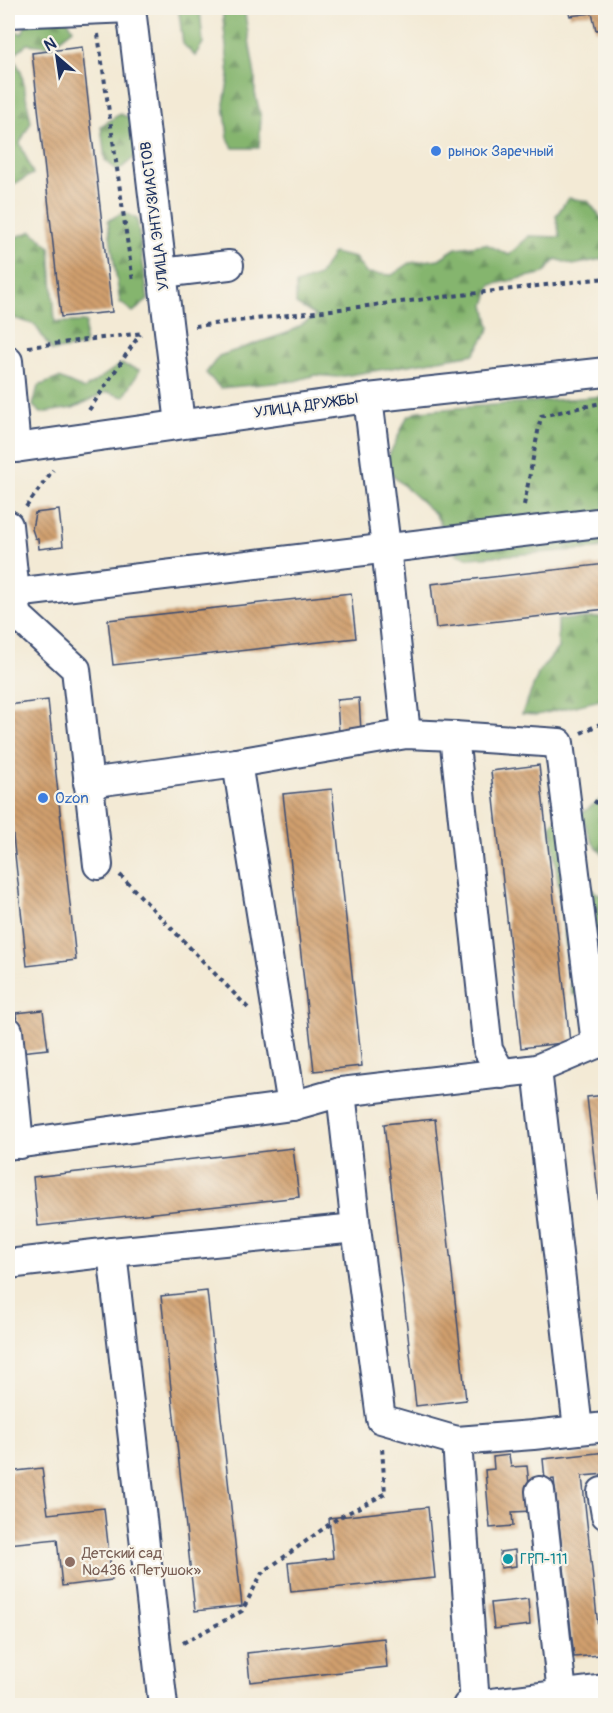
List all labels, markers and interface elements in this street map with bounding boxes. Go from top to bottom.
north arrow [27,27,87,87]
text: N [41,33,60,56]
street label: УЛИЦА ЭНТУЗИАСТОВ [136,141,174,291]
place label: рынок Заречный [448,142,554,161]
marker: рынок Заречный [429,144,443,158]
street label: УЛИЦА ДРУЖБЫ [253,389,359,423]
place label: Ozon [55,789,89,808]
marker: Ozon [36,791,50,805]
place label: Детский сад №436 «Петушок» [81,1544,201,1580]
place label: ГРП-111 [520,1550,568,1569]
marker: ГРП-111 [501,1552,515,1566]
marker: Детский сад №436 «Петушок» [63,1555,77,1569]

